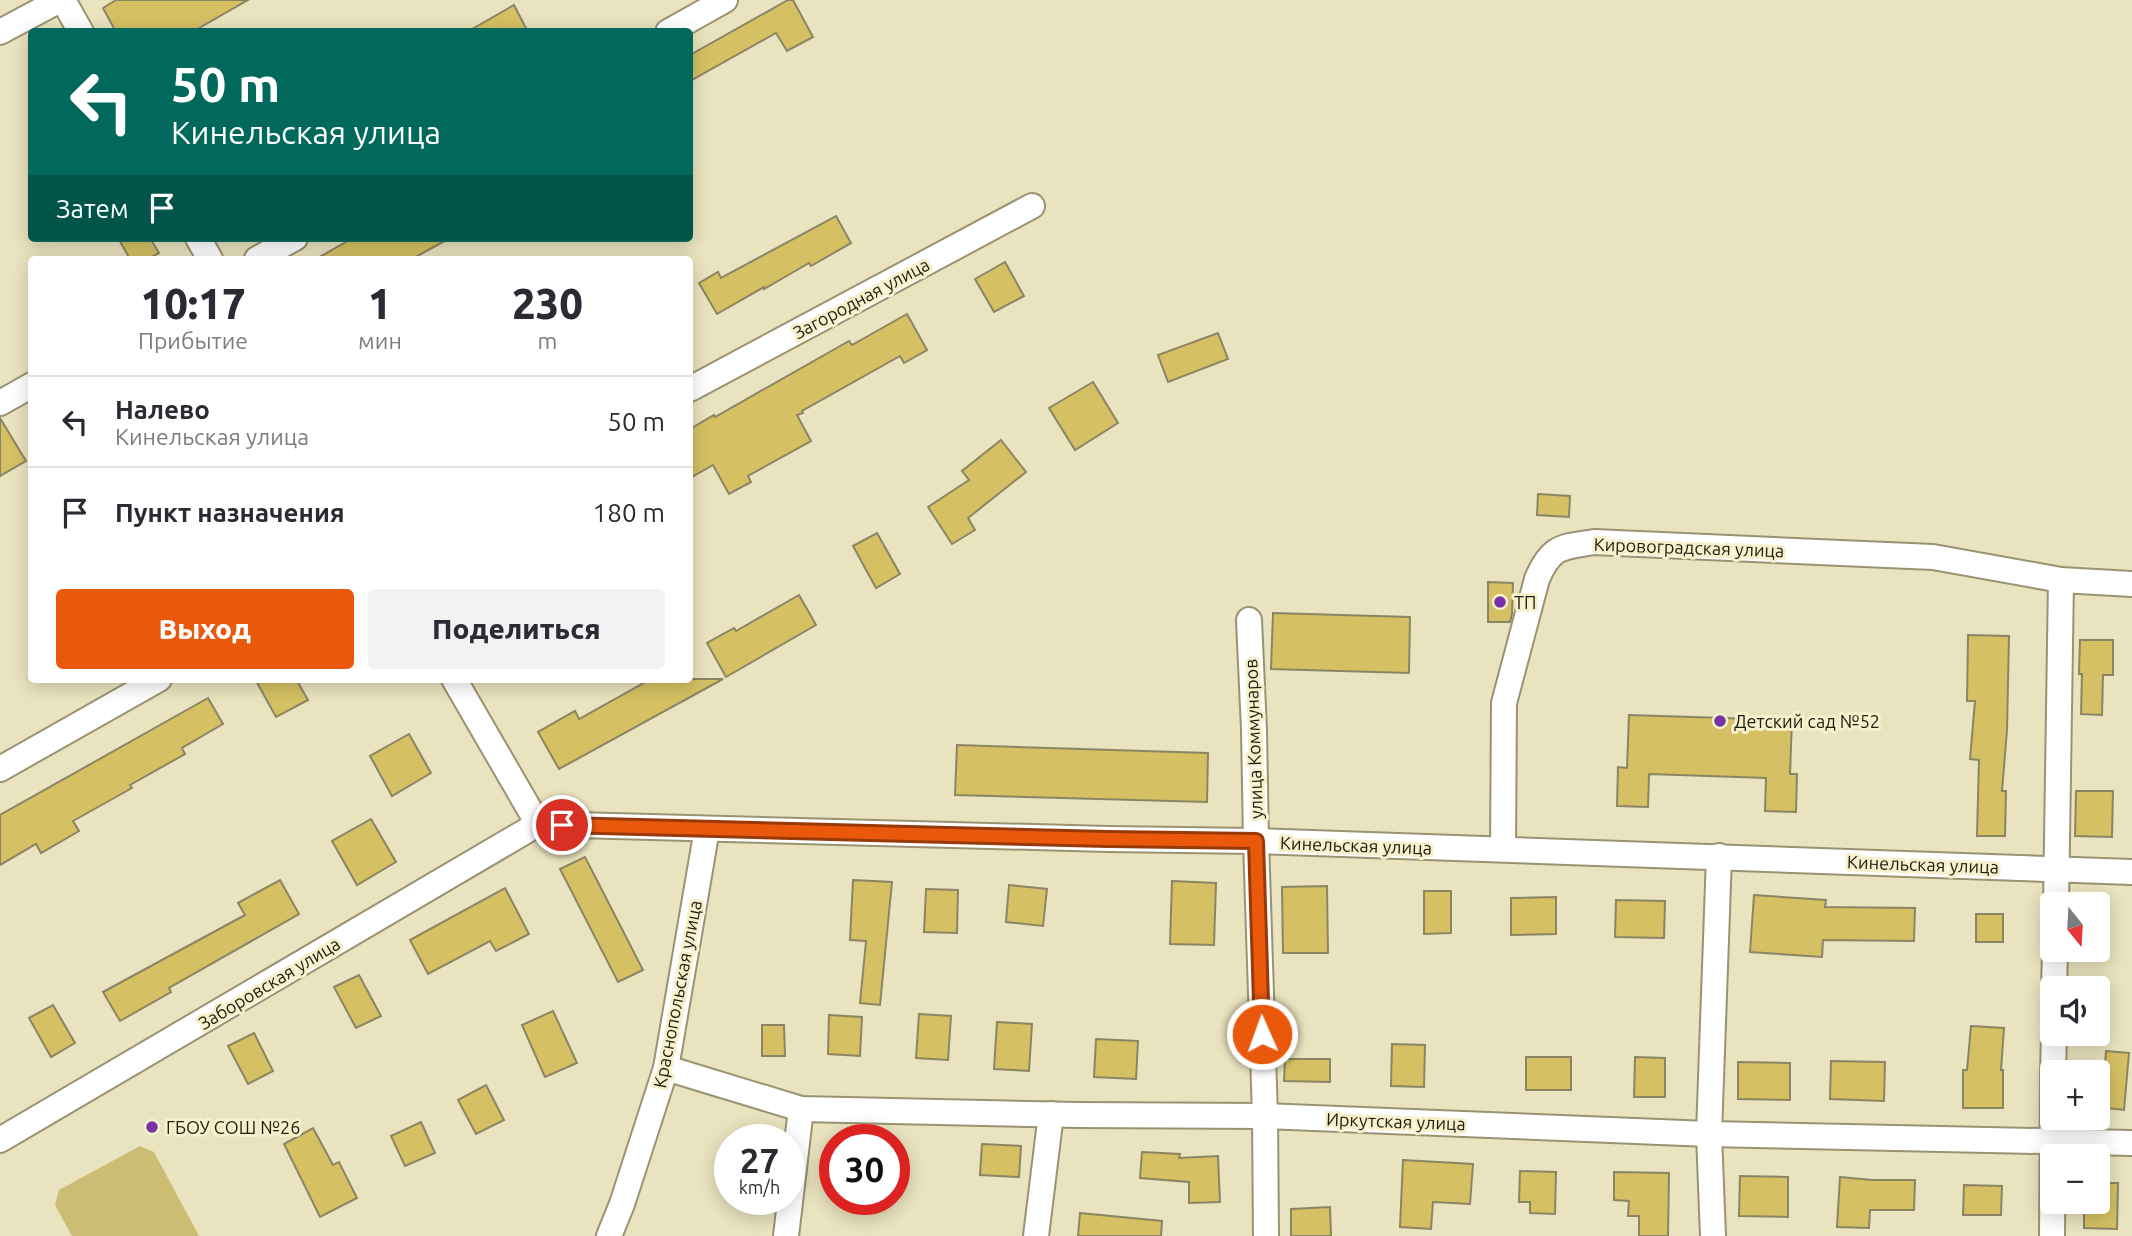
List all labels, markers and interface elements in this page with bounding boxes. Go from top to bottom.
icon: left [56,56,147,147]
text: 50 m [171,56,280,111]
text: Кинельская улица [171,114,441,150]
icon: arrive [143,189,181,227]
text: Затем [56,194,129,223]
street label: Загородная улица [789,254,933,342]
text: 10:17 [140,280,246,327]
text: 1 [368,280,392,327]
text: 230 [512,280,583,327]
text: Прибытие [138,328,248,353]
text: мин [358,328,402,353]
text: m [537,328,557,353]
text: Налево [115,395,210,424]
icon: left [56,403,94,441]
text: 50 m [607,407,665,436]
text: Кинельская улица [115,424,309,449]
icon: arrive [56,494,94,532]
text: Пункт назначения [115,498,345,527]
text: 180 m [593,498,665,527]
street label: Кировоградская улица [1593,534,1785,560]
button: Выход [56,589,354,669]
button: Поделиться [368,589,665,669]
place label: ТП [1514,592,1536,612]
marker: ТП [1492,594,1508,610]
street label: улица Коммунаров [1240,659,1266,819]
place label: Детский сад №52 [1734,711,1880,731]
marker: Детский сад №52 [1712,713,1728,729]
pin [532,795,592,855]
icon: arrive [543,806,581,844]
street label: Кинельская улица [1280,832,1432,858]
street label: Кинельская улица [1847,851,1999,877]
north arrow [2040,892,2110,962]
map controls [2040,892,2110,1214]
street label: Краснопольская улица [649,898,705,1090]
street label: Заборовская улица [195,933,343,1033]
button: sound [2040,976,2110,1046]
position arrow [1225,997,1299,1071]
button: + [2040,1060,2110,1130]
street label: Иркутская улица [1326,1109,1466,1133]
place label: ГБОУ СОШ №26 [166,1117,300,1137]
marker: ГБОУ СОШ №26 [144,1119,160,1135]
speed limit sign: 30 [819,1124,910,1215]
text: 27 [740,1140,779,1180]
button: − [2040,1144,2110,1214]
text: km/h [739,1177,780,1197]

